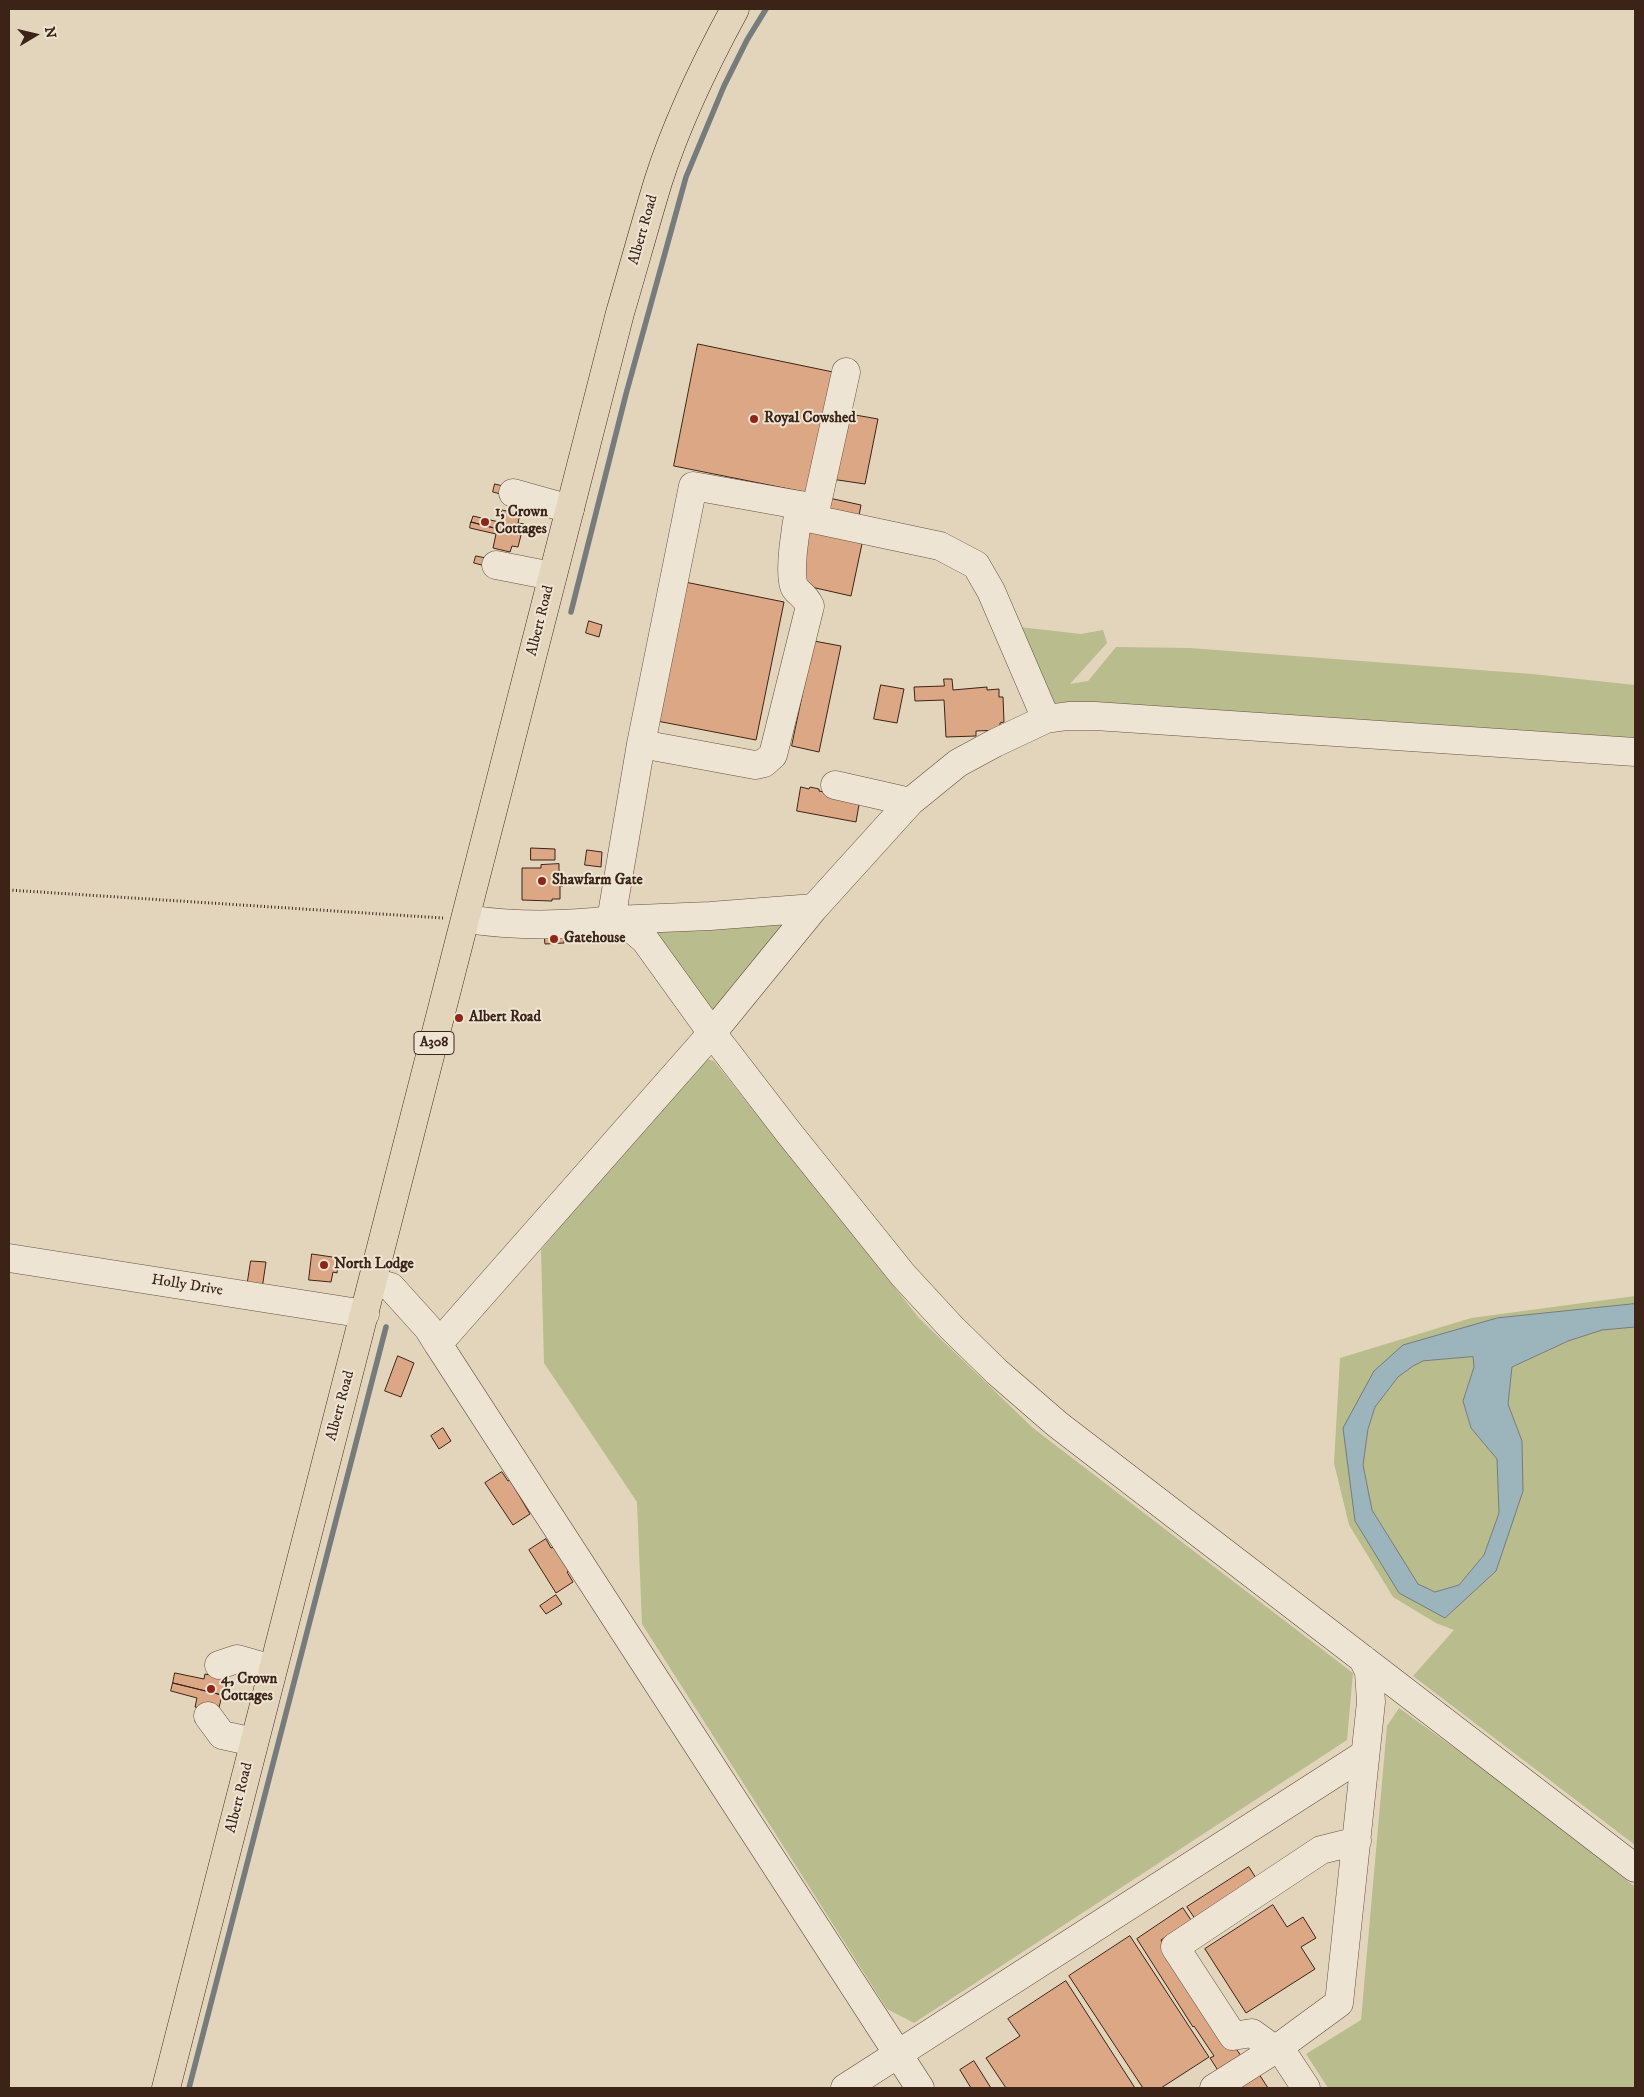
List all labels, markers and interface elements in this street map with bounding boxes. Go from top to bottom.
north arrow [10,10,60,60]
text: N [40,26,60,40]
street label: Albert Road [625,193,663,267]
place label: Royal Cowshed [764,410,856,428]
marker: Royal Cowshed [748,413,760,425]
place label: 1, Crown Cottages [495,504,548,539]
marker: 1, Crown Cottages [479,516,491,528]
street label: Albert Road [524,584,558,658]
place label: Shawfarm Gate [552,872,643,890]
marker: Shawfarm Gate [536,875,548,887]
place label: Gatehouse [564,930,625,948]
marker: Gatehouse [548,933,560,945]
place label: Albert Road [469,1009,541,1027]
marker: Albert Road [453,1012,465,1024]
road number: A308 [414,1032,454,1054]
place label: North Lodge [334,1256,414,1274]
marker: North Lodge [318,1259,330,1271]
street label: Holly Drive [150,1271,224,1301]
street label: Albert Road [323,1369,359,1443]
place label: 4, Crown Cottages [221,1671,277,1706]
marker: 4, Crown Cottages [205,1683,217,1695]
street label: Albert Road [223,1761,257,1835]

